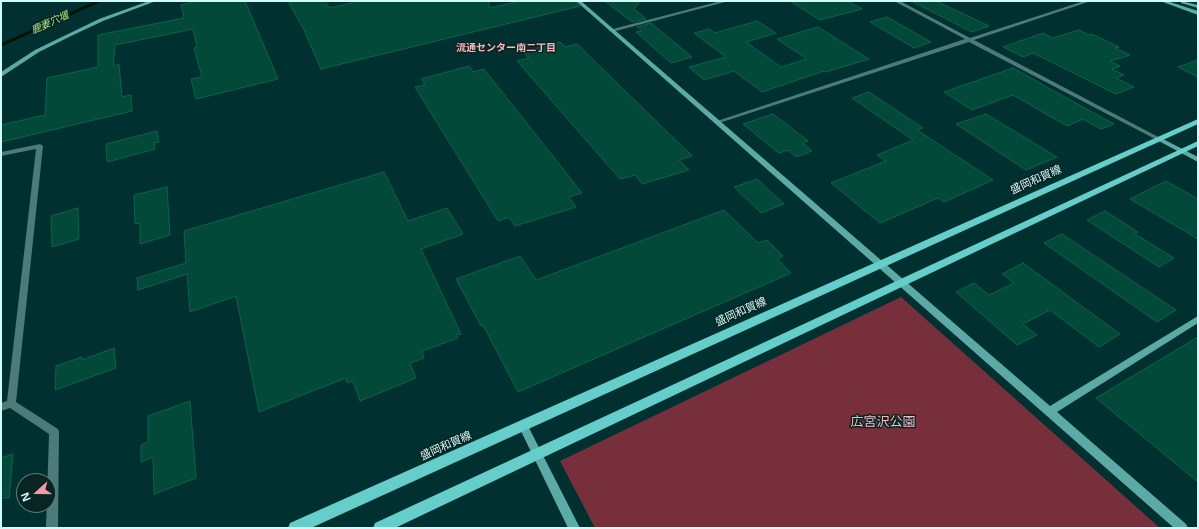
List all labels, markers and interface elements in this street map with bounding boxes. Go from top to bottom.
water label: 鹿妻穴堰 [29,9,71,37]
district label: 流通センター南二丁目 [456,42,556,54]
street label: 盛岡和賀線 [1008,163,1064,197]
street label: 盛岡和賀線 [713,295,769,329]
park label: 広宮沢公園 [851,414,915,430]
street label: 盛岡和賀線 [418,429,474,463]
north arrow [16,473,56,513]
text: N [17,490,34,504]

